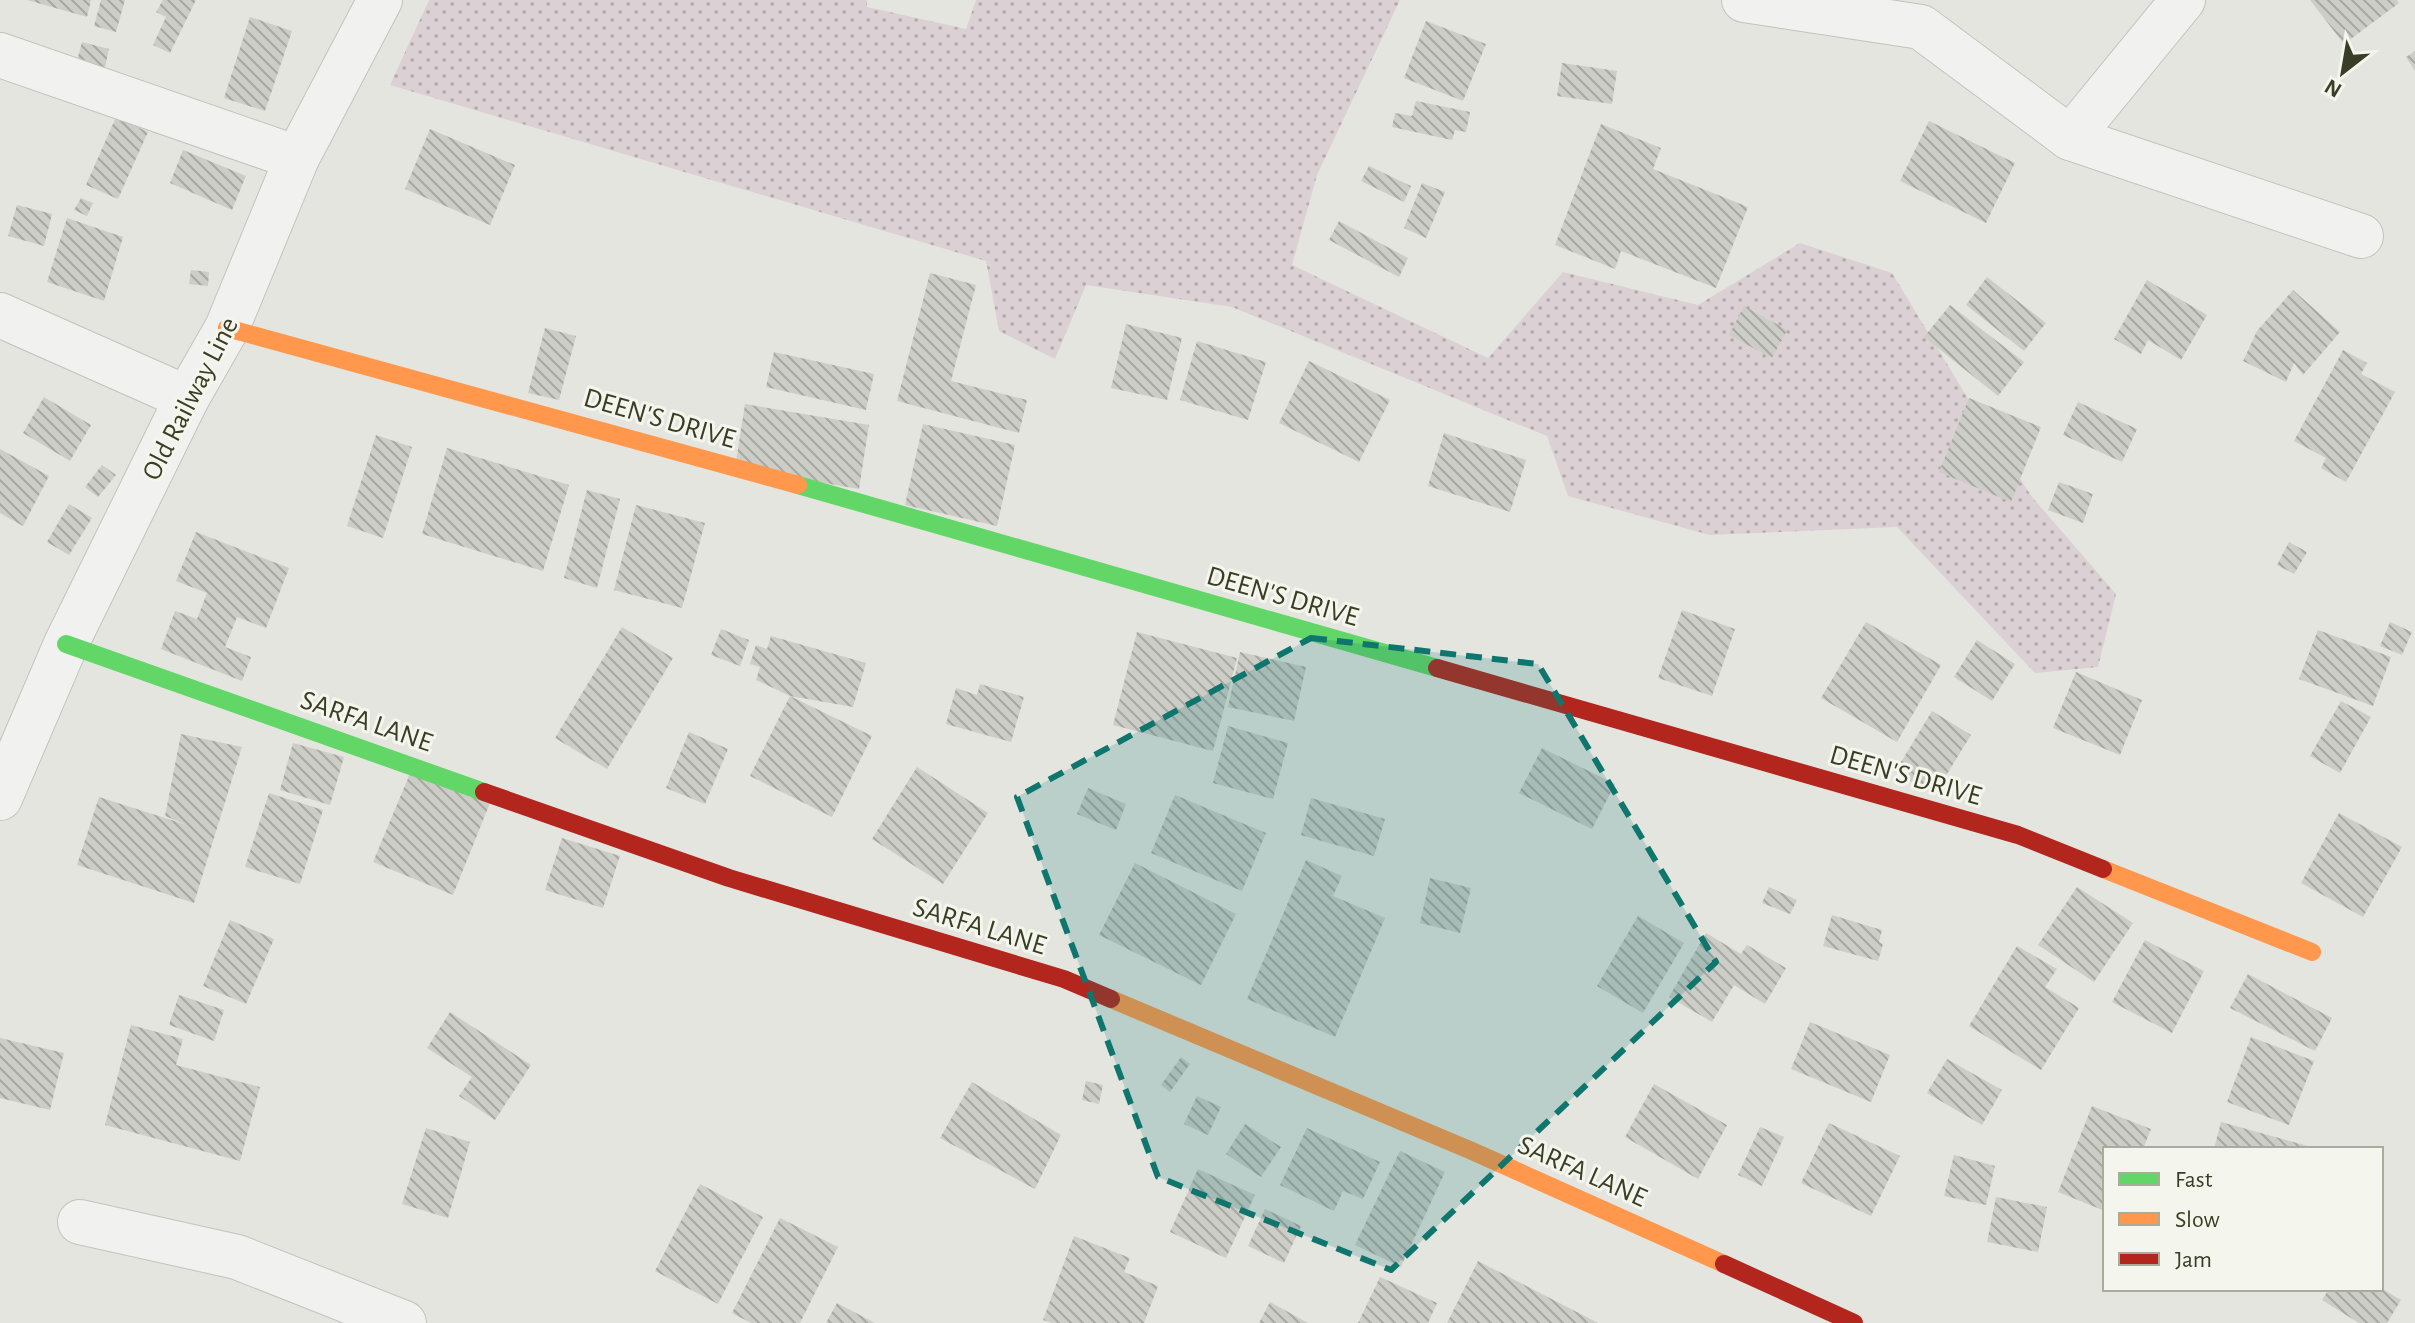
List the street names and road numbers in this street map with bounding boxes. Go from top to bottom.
street label: Old Railway Line [138,313,244,485]
street label: DEEN'S DRIVE [580,384,739,454]
street label: DEEN'S DRIVE [1203,562,1362,632]
street label: SARFA LANE [297,686,436,758]
street label: DEEN'S DRIVE [1826,741,1985,811]
street label: SARFA LANE [910,893,1049,960]
street label: SARFA LANE [1514,1131,1651,1213]

